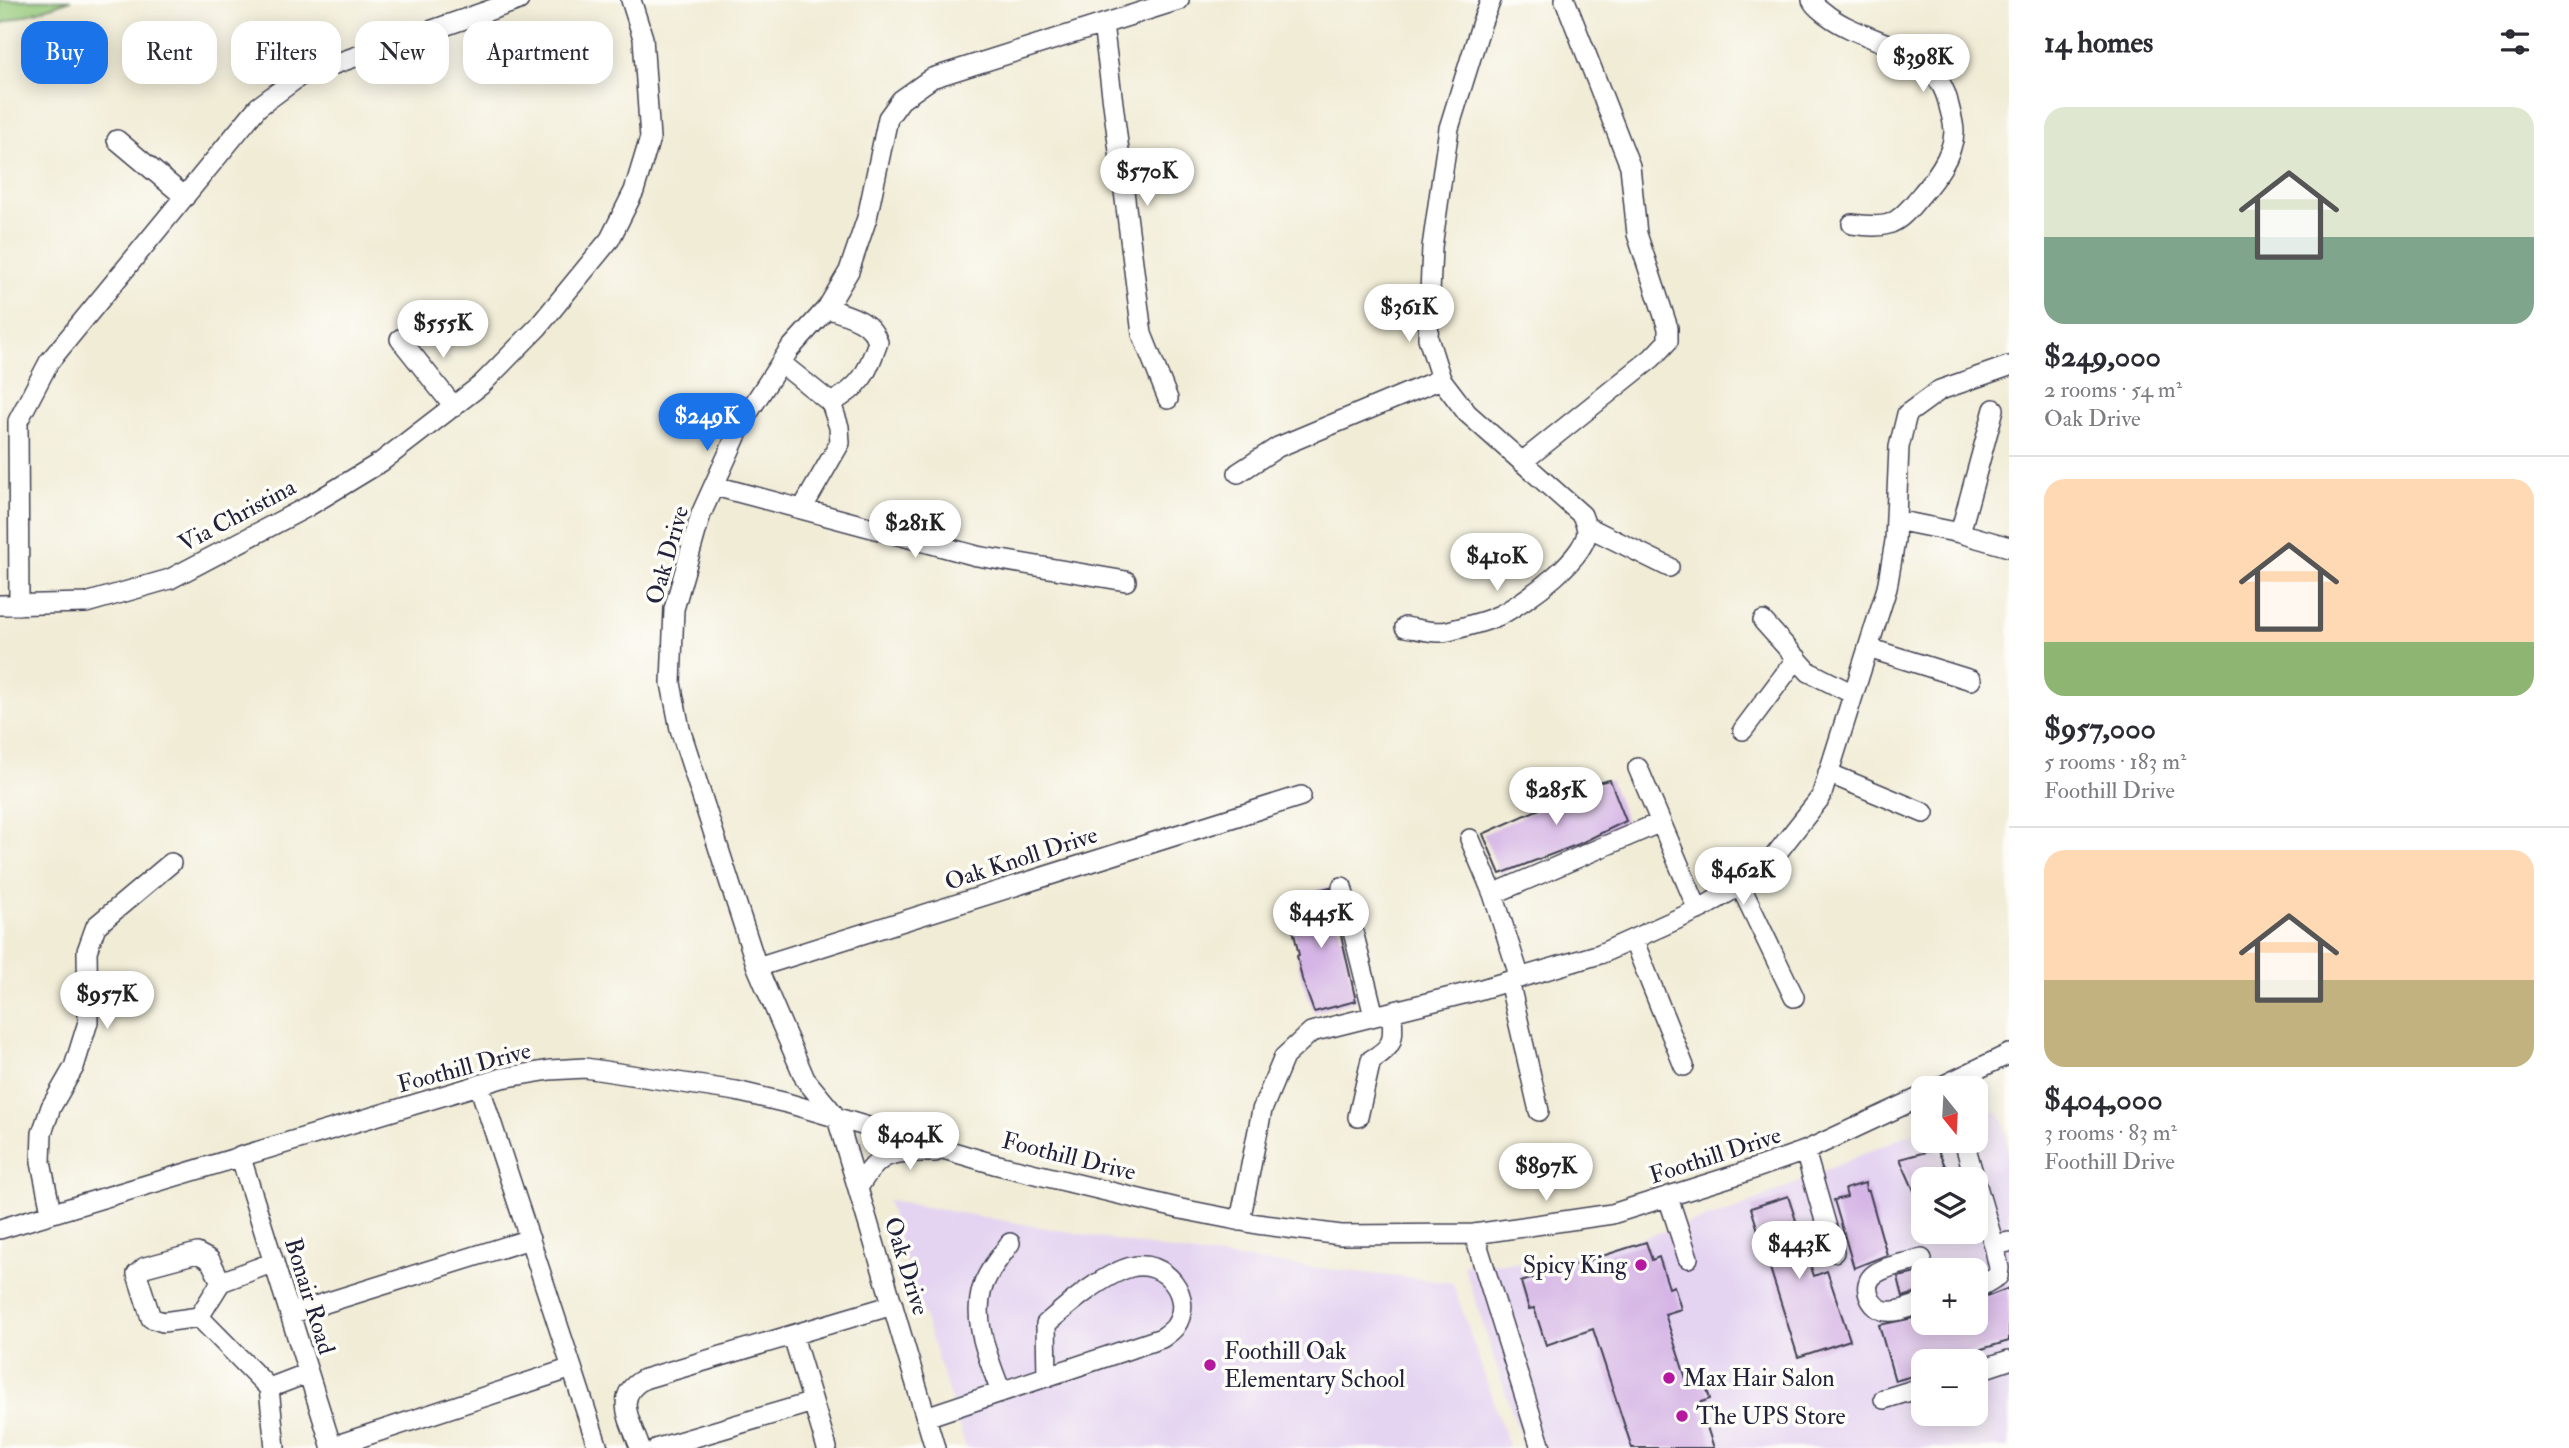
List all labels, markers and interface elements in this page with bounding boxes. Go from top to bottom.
chip: Buy [21,21,108,84]
chip: Rent [122,21,217,84]
chip: Filters [231,21,341,84]
chip: New [355,21,449,84]
chip: Apartment [463,21,613,84]
icon: filters [2496,23,2534,61]
text: 14 homes [2044,24,2153,61]
pin: $398K [1874,34,1972,94]
text: $398K [1893,42,1953,71]
pin: $570K [1098,148,1196,208]
icon: home [2226,152,2352,278]
text: $570K [1116,156,1178,185]
pin: $361K [1360,284,1458,344]
text: $361K [1380,292,1438,321]
pin: $555K [394,300,492,360]
text: $555K [413,308,473,337]
text: $249,000 [2044,338,2161,375]
text: 2 rooms · 54 m² [2044,375,2182,404]
pin: $249K [658,393,756,453]
text: $249K [675,401,739,430]
text: Oak Drive [2044,404,2141,433]
street label: Via Christina [173,471,302,559]
pin: $281K [866,500,964,560]
street label: Oak Drive [639,502,696,608]
text: $281K [885,508,945,537]
icon: home [2226,524,2352,650]
pin: $410K [1448,534,1546,593]
text: $410K [1466,541,1528,570]
text: $957,000 [2044,710,2156,747]
text: 5 rooms · 183 m² [2044,747,2187,776]
pin: $285K [1507,768,1605,827]
text: $285K [1525,775,1587,804]
text: Foothill Drive [2044,776,2175,805]
street label: Oak Knoll Drive [941,819,1101,898]
pin: $462K [1694,848,1792,907]
text: $462K [1711,855,1775,884]
pin: $445K [1272,890,1370,950]
icon: home [2226,895,2352,1021]
text: $445K [1289,898,1353,927]
pin: $957K [58,972,156,1031]
text: $957K [76,979,138,1008]
street label: Foothill Drive [394,1035,534,1100]
north arrow [1911,1076,1988,1153]
map controls [1911,1076,1988,1426]
text: $404,000 [2044,1081,2163,1118]
pin: $404K [861,1112,959,1172]
text: 3 rooms · 83 m² [2044,1118,2177,1147]
text: $404K [877,1120,943,1149]
street label: Foothill Drive [1645,1120,1785,1191]
street label: Foothill Drive [999,1125,1139,1188]
pin: $897K [1497,1144,1595,1203]
text: Foothill Drive [2044,1147,2175,1176]
text: $897K [1515,1151,1577,1180]
button: layers [1911,1167,1988,1244]
street label: Oak Drive [877,1213,936,1319]
pin: $443K [1750,1222,1848,1281]
text: $443K [1768,1229,1830,1258]
street label: Bonair Road [277,1234,342,1358]
place label: Spicy King [1523,1250,1628,1281]
marker: Spicy King [1633,1257,1649,1273]
button: + [1911,1258,1988,1335]
place label: Foothill Oak Elementary School [1224,1336,1405,1395]
button: − [1911,1349,1988,1426]
marker: Foothill Oak Elementary School [1202,1357,1218,1373]
place label: Max Hair Salon [1683,1363,1835,1394]
marker: Max Hair Salon [1661,1370,1677,1386]
place label: The UPS Store [1696,1401,1846,1432]
marker: The UPS Store [1674,1408,1690,1424]

